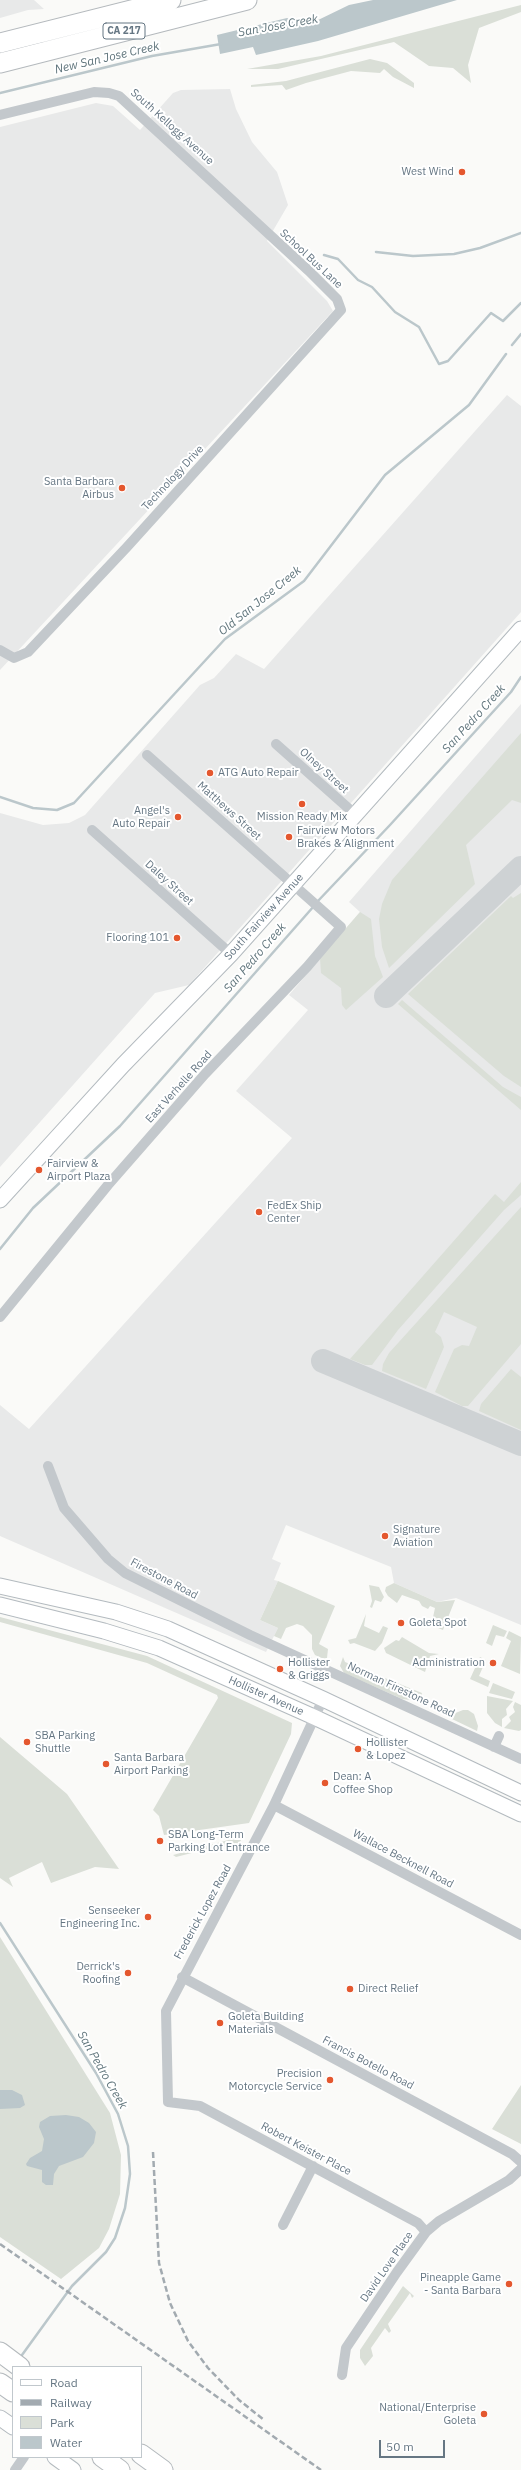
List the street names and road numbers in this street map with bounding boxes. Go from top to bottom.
road number: CA 217 [103,23,145,39]
street label: South Kellogg Avenue [128,86,216,168]
street label: School Bus Lane [277,227,345,291]
street label: Technology Drive [139,443,207,513]
street label: Olney Street [297,746,351,796]
street label: Matthews Street [194,779,264,843]
street label: Daley Street [142,858,196,908]
street label: South Fairview Avenue [222,871,306,963]
street label: East Verhelle Road [143,1048,215,1126]
street label: Firestone Road [128,1556,200,1602]
street label: Norman Firestone Road [345,1659,457,1721]
street label: Hollister Avenue [226,1673,306,1719]
street label: Wallace Becknell Road [350,1827,456,1891]
street label: Frederick Lopez Road [172,1862,234,1962]
street label: Francis Botello Road [320,2033,416,2093]
street label: Robert Keister Place [259,2120,353,2178]
street label: David Love Place [358,2229,416,2305]

